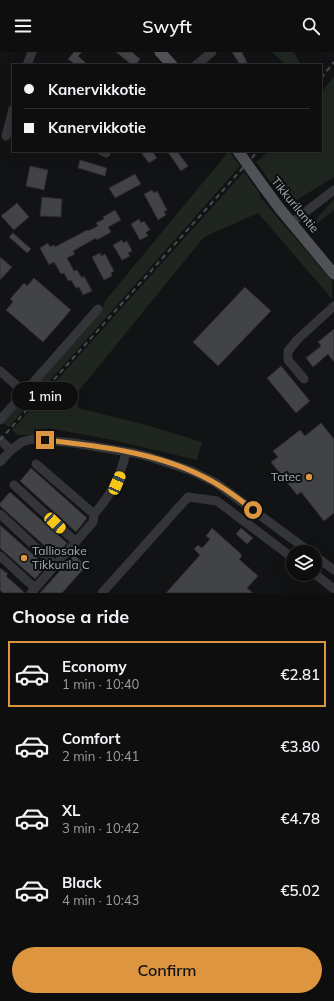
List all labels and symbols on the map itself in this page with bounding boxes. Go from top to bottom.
street label: Tikkurilantie [268,174,322,236]
callout: 1 min [12,382,78,410]
route end [36,431,54,449]
place label: Tatec [271,469,301,484]
car [107,470,127,496]
marker: Tatec [304,472,314,482]
route start [244,501,262,519]
car [42,510,68,536]
place label: Talliosake Tikkurila C [32,543,90,572]
marker: Talliosake Tikkurila C [19,553,29,563]

